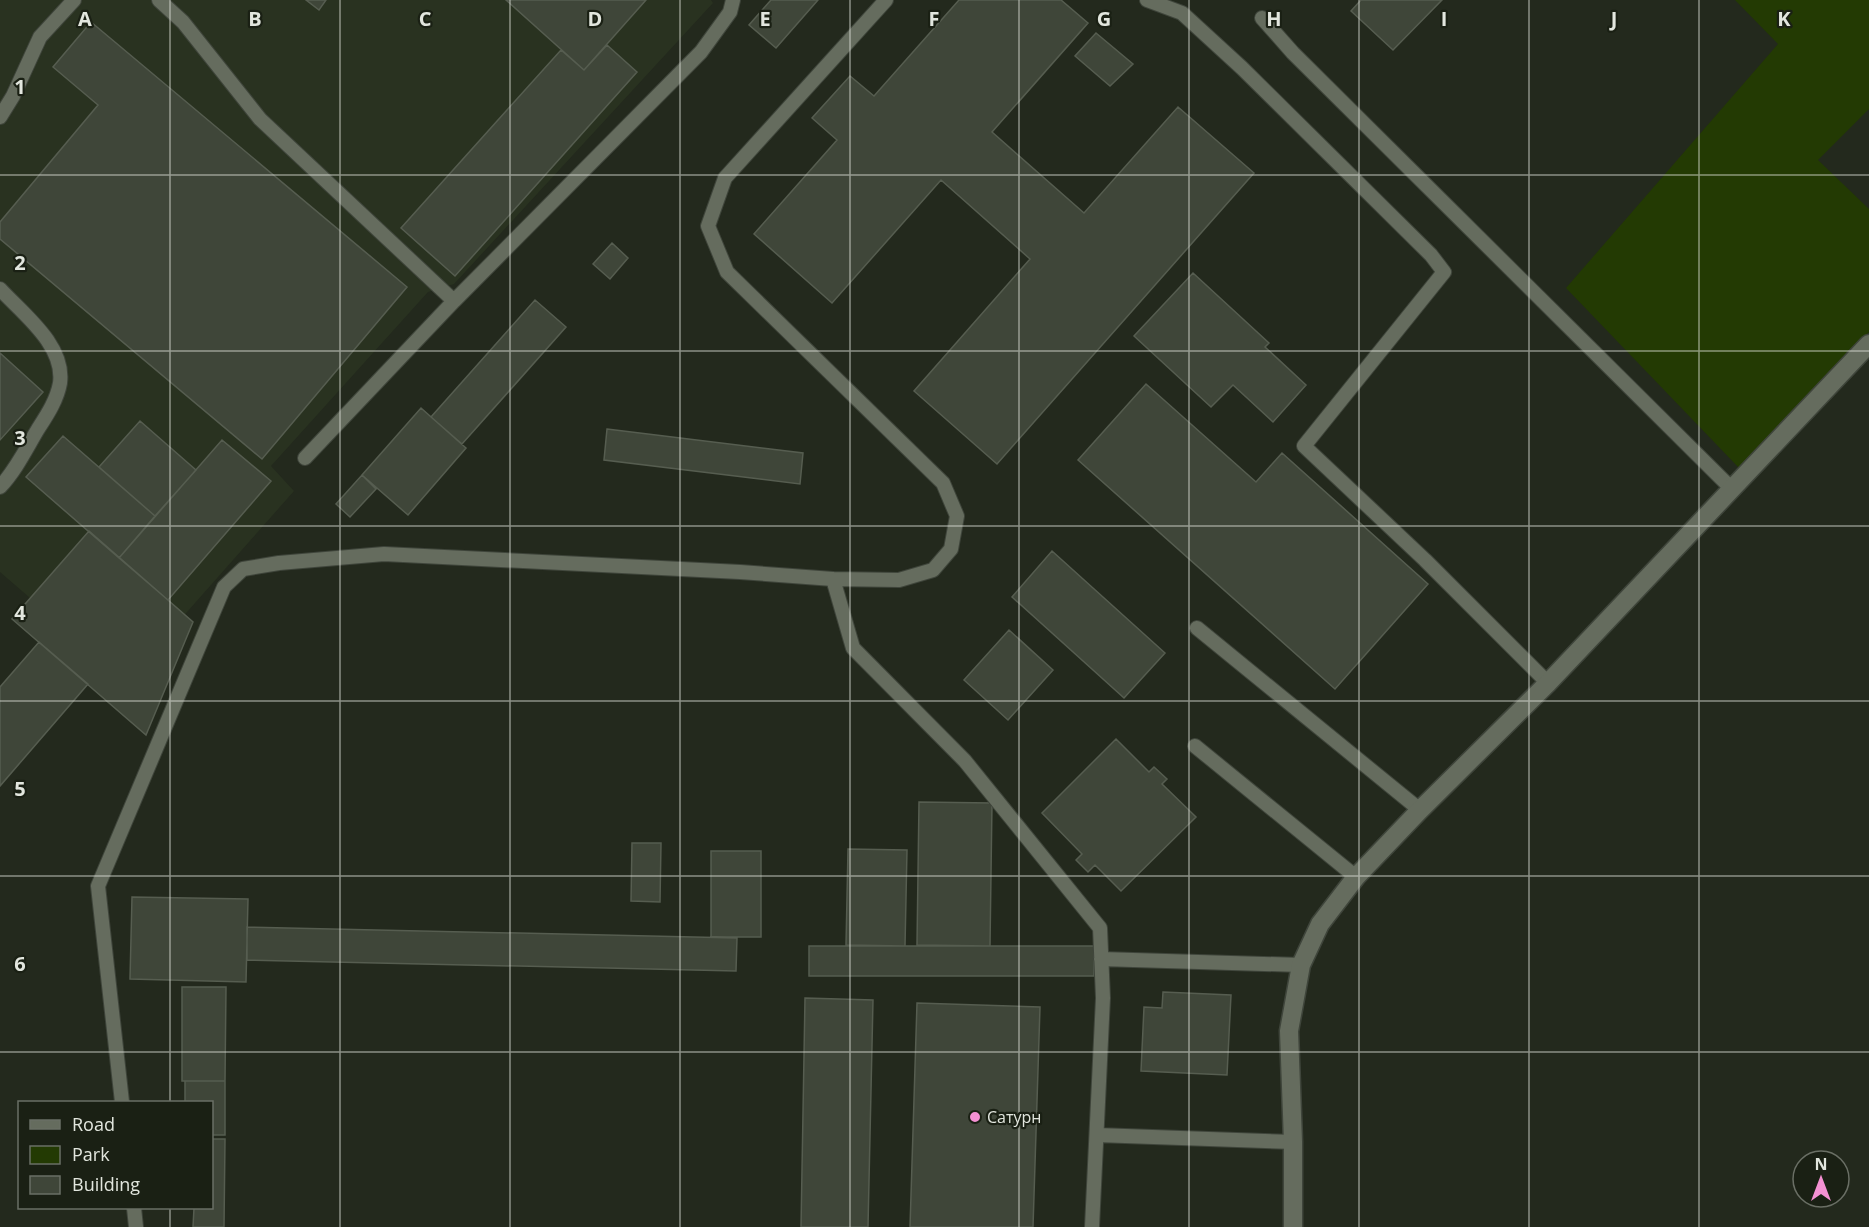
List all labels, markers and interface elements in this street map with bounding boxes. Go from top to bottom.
text: A [78,5,92,32]
text: B [248,5,262,32]
text: C [419,5,432,32]
text: D [588,5,602,32]
text: E [759,5,771,32]
text: F [929,5,939,32]
text: G [1097,5,1111,32]
text: H [1266,5,1282,32]
text: I [1441,5,1447,32]
text: J [1609,5,1617,32]
text: K [1777,5,1791,32]
text: 1 [14,73,26,100]
text: 2 [14,249,26,276]
text: 3 [14,424,26,451]
text: 4 [14,599,26,626]
text: 5 [14,775,26,802]
text: 6 [14,950,26,977]
legend [18,1101,213,1209]
place label: Сатурн [987,1106,1041,1128]
marker: Сатурн [968,1110,982,1124]
text: Road [72,1112,115,1136]
text: Park [72,1142,110,1166]
north arrow [1791,1149,1851,1209]
text: N [1814,1153,1828,1175]
text: Building [72,1172,140,1196]

